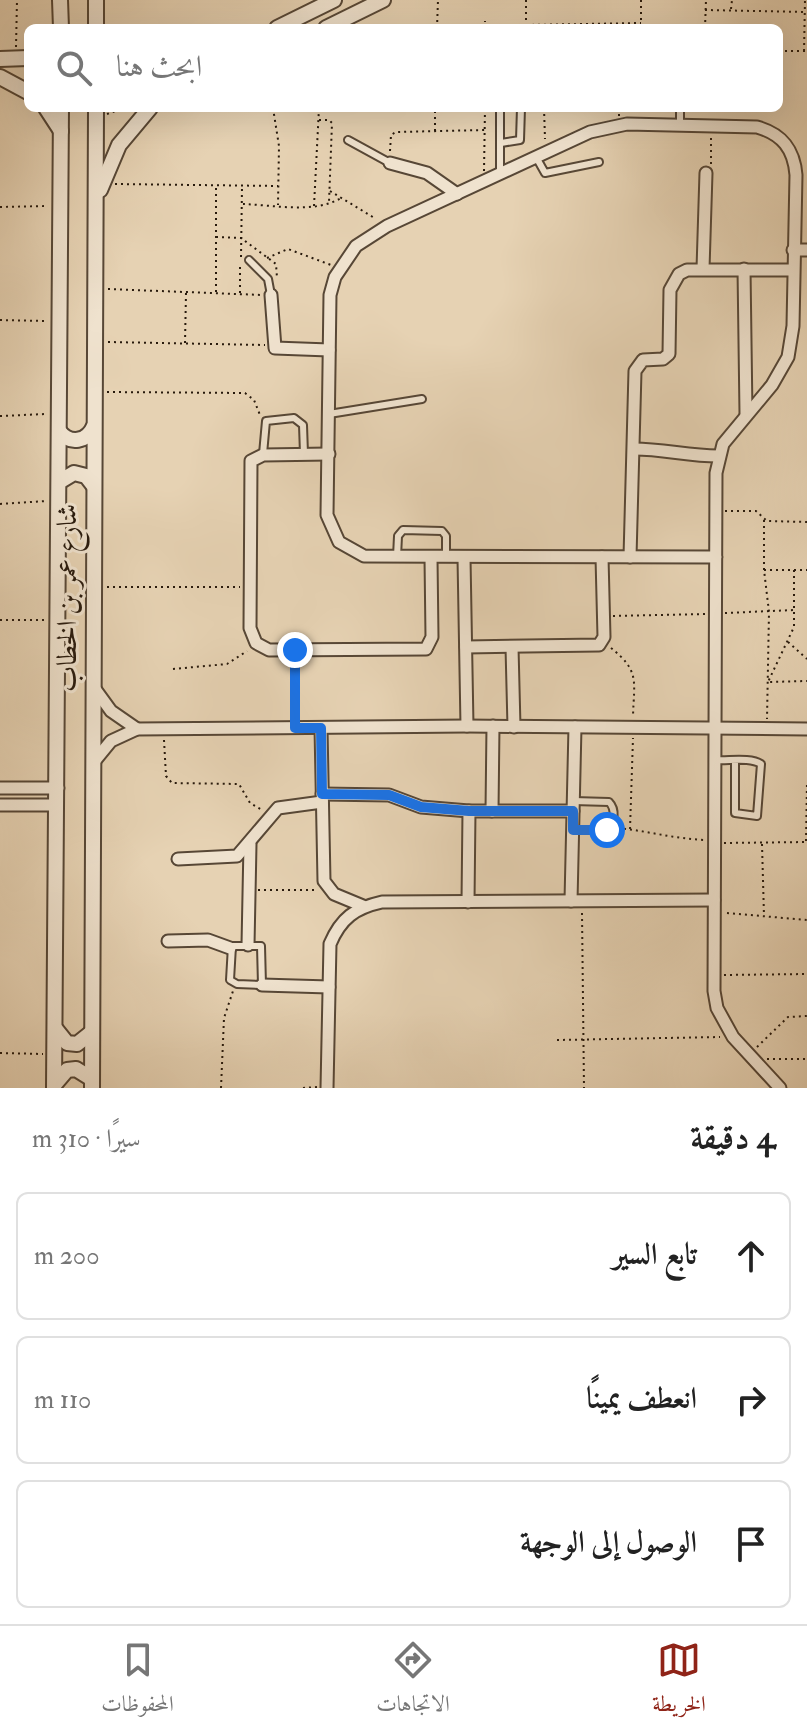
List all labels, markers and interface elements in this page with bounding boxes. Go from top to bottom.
search box [24,24,783,112]
icon: search [52,46,96,90]
text: ابحث هنا [116,48,202,85]
street label: شارع عمر بن الخطاب [50,504,90,692]
route end [277,632,313,668]
route start [589,812,625,848]
text: 4 دقيقة [690,1116,775,1159]
text: سيرًا · 310 m [32,1123,141,1155]
icon: ahead [729,1234,773,1278]
text: تابع السير [612,1236,697,1273]
text: 200 m [34,1240,100,1272]
icon: right [729,1378,773,1422]
text: انعطف يمينًا [586,1380,697,1417]
text: 110 m [34,1384,91,1416]
icon: arrive [729,1522,773,1566]
text: الوصول إلى الوجهة [520,1524,697,1561]
tab: المحفوظات [101,1638,174,1725]
tab: الاتجاهات [376,1638,450,1725]
tab: الخريطة [652,1638,706,1725]

